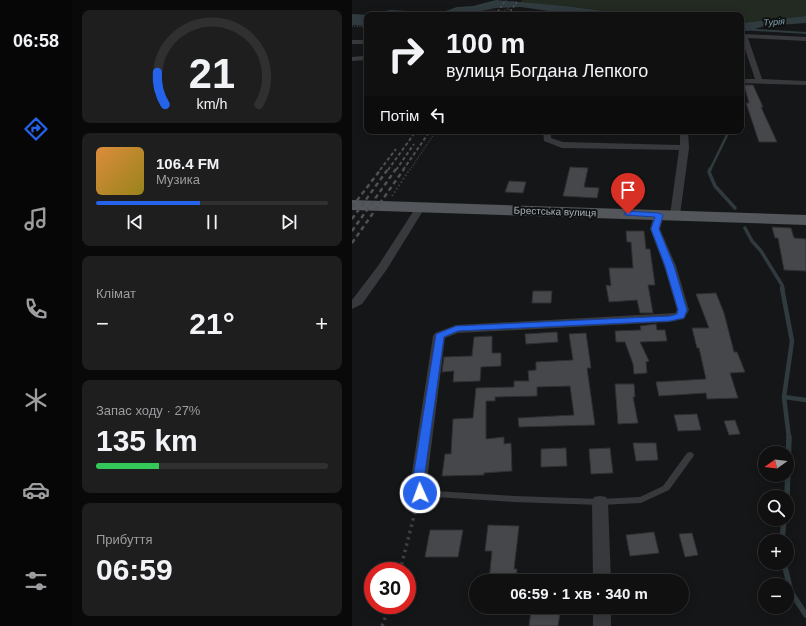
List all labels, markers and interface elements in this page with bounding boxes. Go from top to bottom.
water label: Турія [763,16,785,28]
icon: right [380,28,432,80]
text: 100 m [446,28,525,59]
text: 06:58 [13,31,59,51]
text: 21 [189,49,235,96]
text: вулиця Богдана Лепкого [446,61,648,81]
text: km/h [197,95,228,111]
icon: left [427,104,449,126]
text: Потім [380,107,419,124]
icon: directions [22,115,50,143]
text: 106.4 FM [156,155,219,172]
text: Музика [156,172,200,187]
pin [611,173,645,214]
icon: arrive [617,179,639,201]
icon: music [22,205,50,233]
street label: Брестська вулиця [513,205,597,218]
icon: previous [124,211,146,233]
icon: pause [201,211,223,233]
icon: next [278,211,300,233]
text: Клімат [96,286,136,301]
icon: phone [22,295,50,323]
text: 21° [189,307,235,340]
text: − [96,311,109,336]
text: + [315,311,328,336]
icon: climate [22,386,50,414]
text: Запас ходу · 27% [96,403,200,418]
text: 135 km [96,424,198,457]
north arrow [758,446,794,482]
map controls [758,446,794,614]
position arrow [399,472,441,514]
icon: car [22,476,50,504]
button: search [758,490,794,526]
text: Прибуття [96,532,152,547]
button: + [758,534,794,570]
text: 06:59 [96,553,173,586]
speed limit sign: 30 [364,562,416,614]
icon: filters [22,567,50,595]
button: − [758,578,794,614]
text: 06:59 · 1 хв · 340 m [510,585,648,602]

